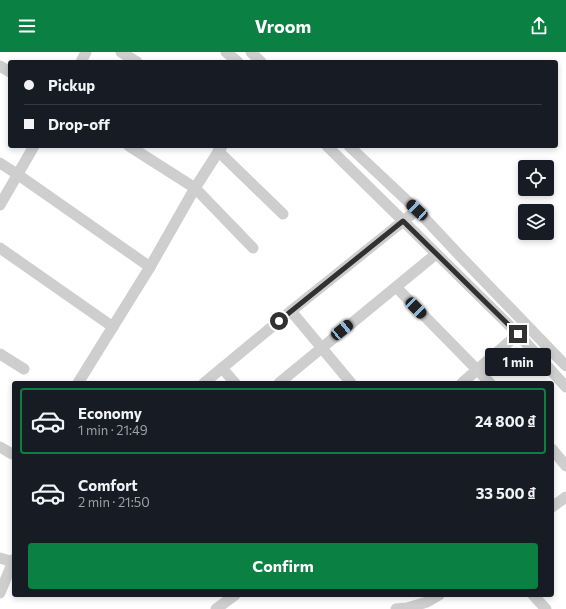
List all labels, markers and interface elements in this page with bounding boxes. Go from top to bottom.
icon: menu [16,15,38,37]
text: Vroom [255,15,311,37]
icon: share [528,15,550,37]
text: Pickup [48,76,95,94]
text: Drop-off [48,115,110,133]
map controls [518,160,554,240]
button: locate [518,160,554,196]
car [404,197,430,223]
button: layers [518,204,554,240]
car [403,295,429,321]
route start [270,312,288,330]
car [329,318,355,342]
route end [509,325,527,343]
callout: 1 min [485,348,551,376]
text: 1 min [503,354,533,370]
icon: car [30,403,66,439]
text: Economy [78,404,142,422]
text: 24 800 ₫ [475,412,536,430]
text: 1 min · 21:49 [78,422,148,438]
icon: car [30,475,66,511]
text: Comfort [78,476,138,494]
text: 33 500 ₫ [476,484,536,502]
text: 2 min · 21:50 [78,494,150,510]
button: Confirm [28,543,538,589]

